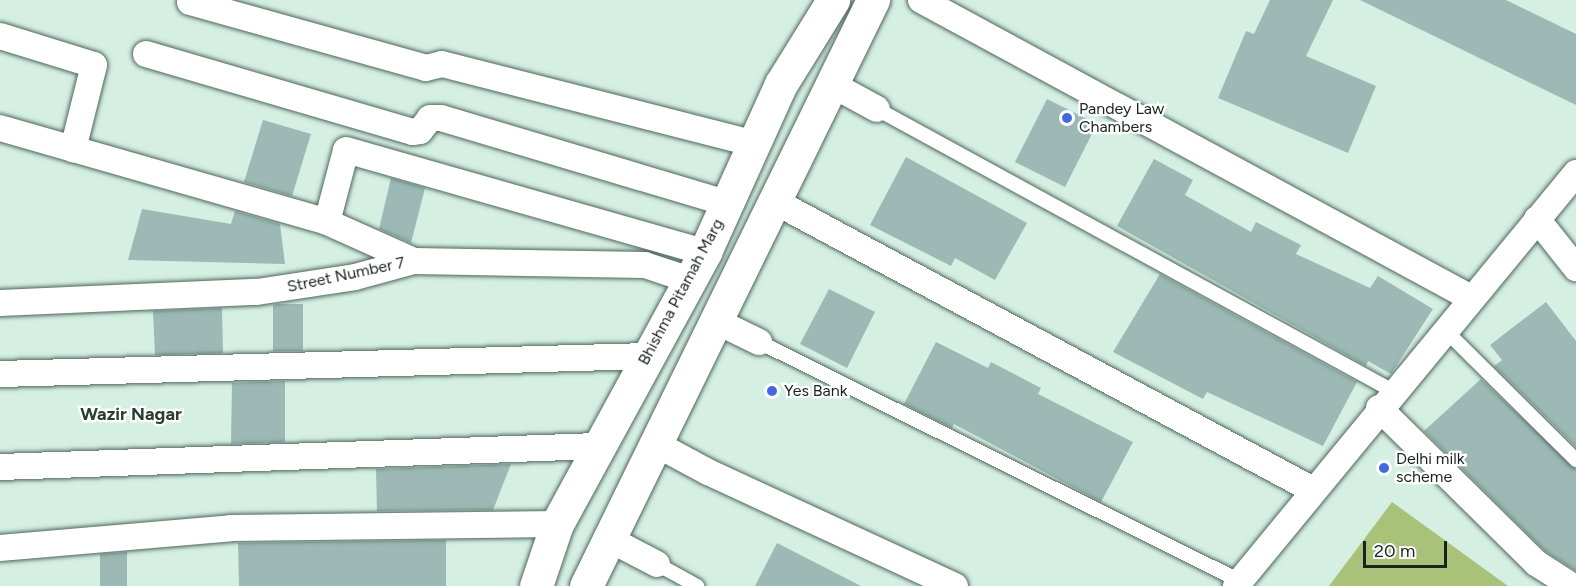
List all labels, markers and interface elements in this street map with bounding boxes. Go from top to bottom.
place label: Pandey Law Chambers [1079,99,1164,137]
marker: Pandey Law Chambers [1060,111,1074,125]
street label: Bhishma Pitamah Marg [634,216,728,368]
street label: Street Number 7 [285,253,407,297]
place label: Yes Bank [784,381,847,401]
marker: Yes Bank [765,384,779,398]
district label: Wazir Nagar [80,403,182,425]
place label: Delhi milk scheme [1396,449,1464,487]
marker: Delhi milk scheme [1377,461,1391,475]
scale bar [1366,529,1450,567]
text: 20 m [1374,540,1415,562]

